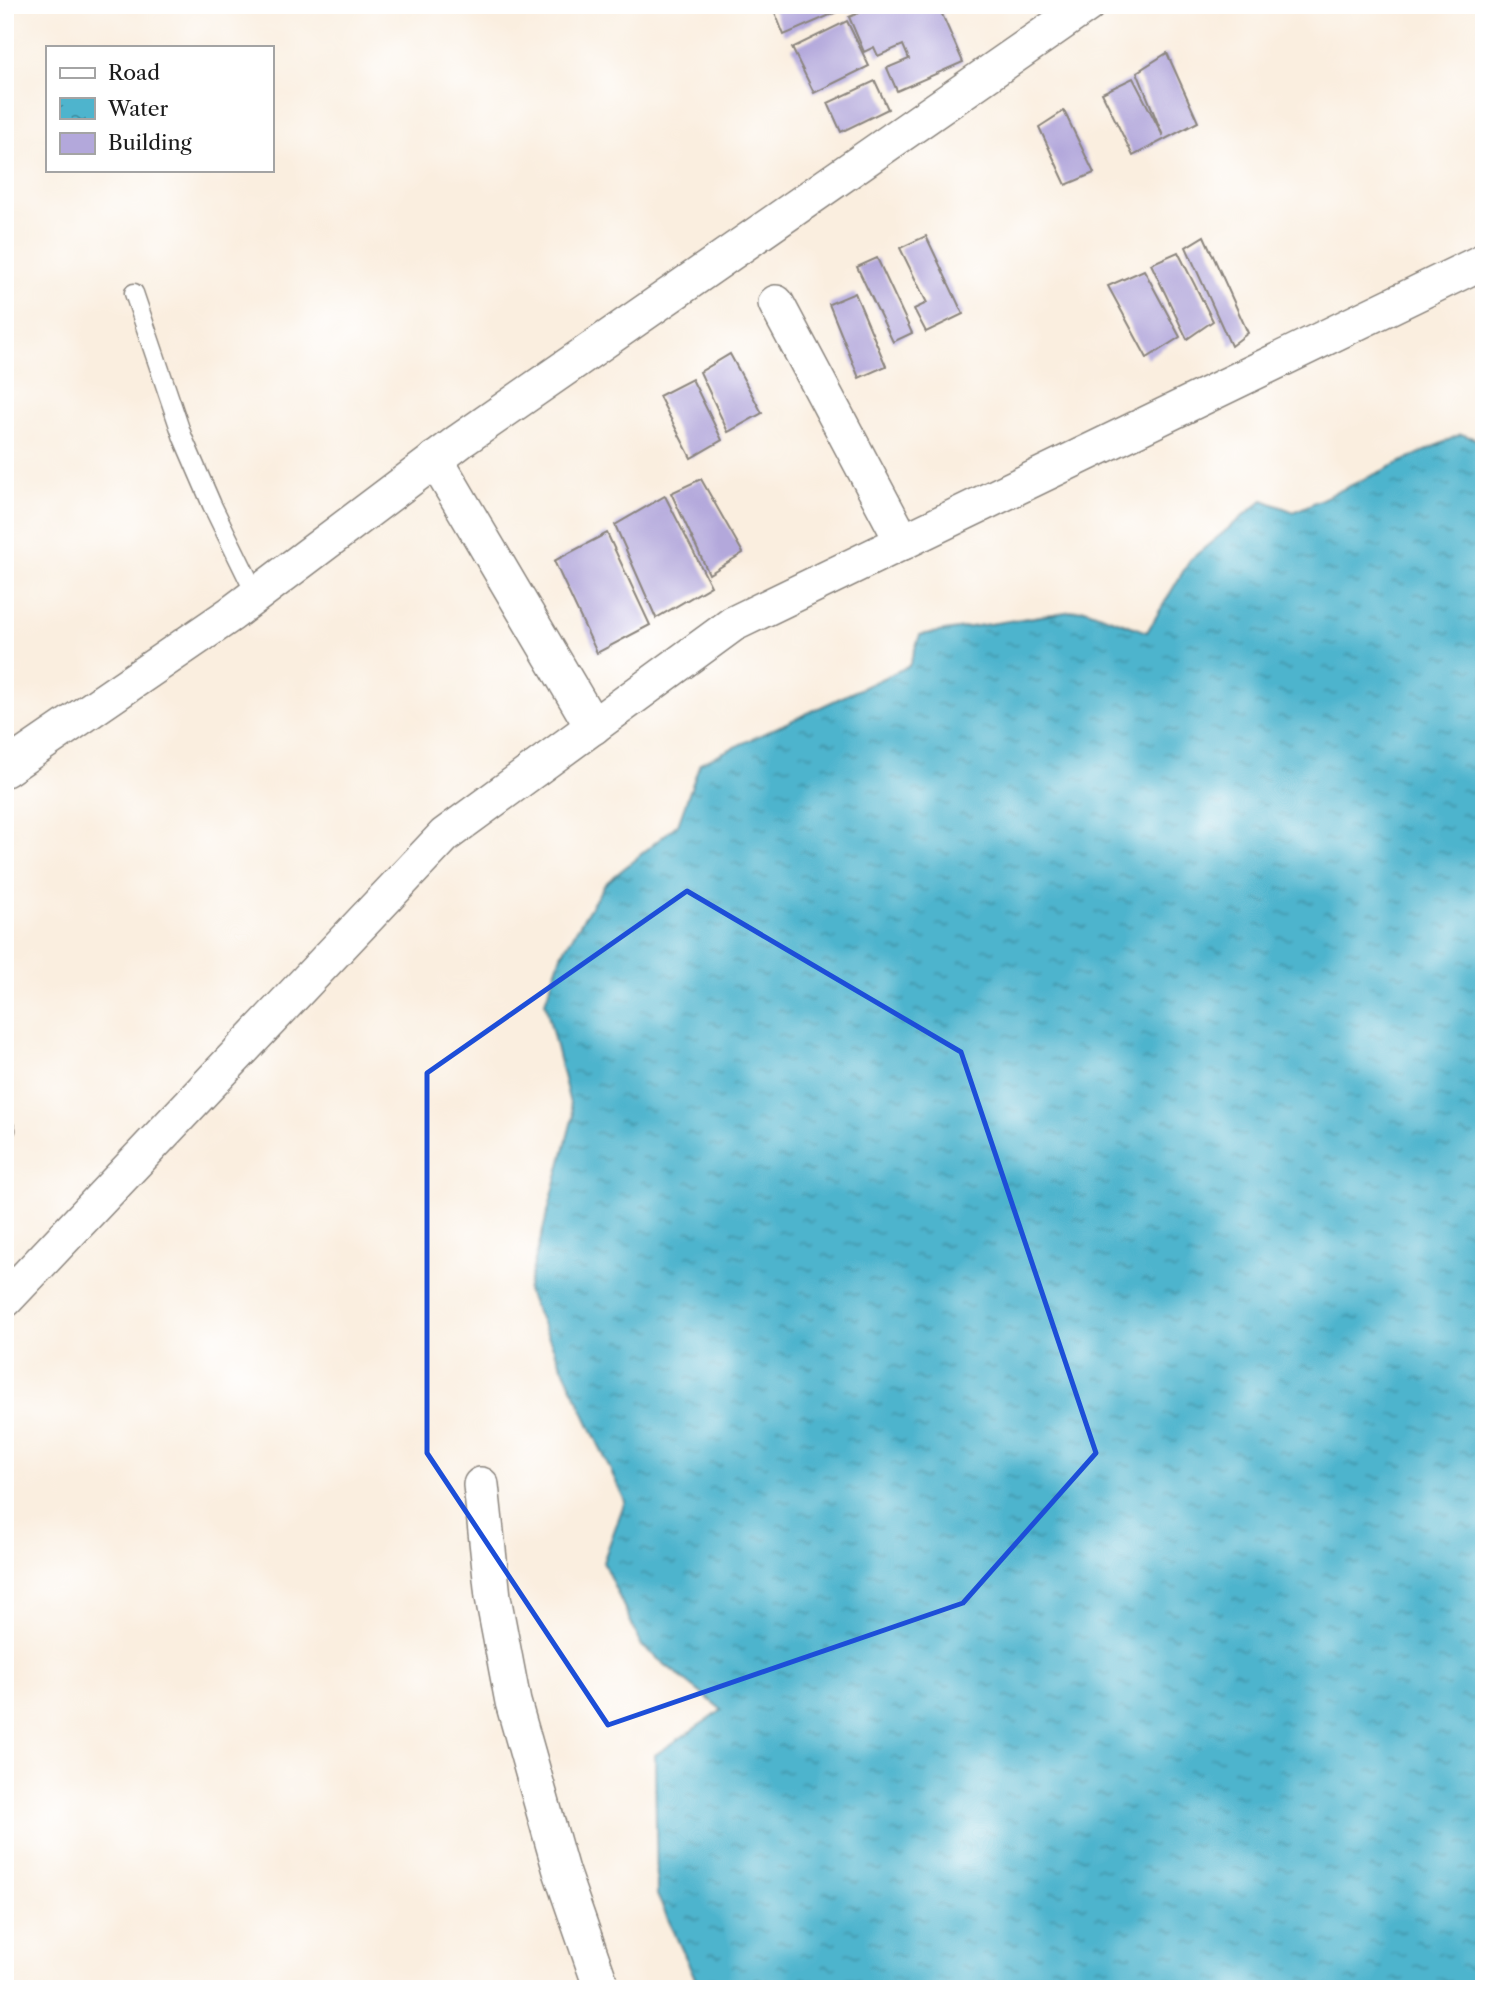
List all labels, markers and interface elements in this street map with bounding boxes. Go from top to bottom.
legend [46,46,273,172]
text: Road [108,60,160,85]
text: Water [107,96,168,121]
text: Building [108,130,193,155]

